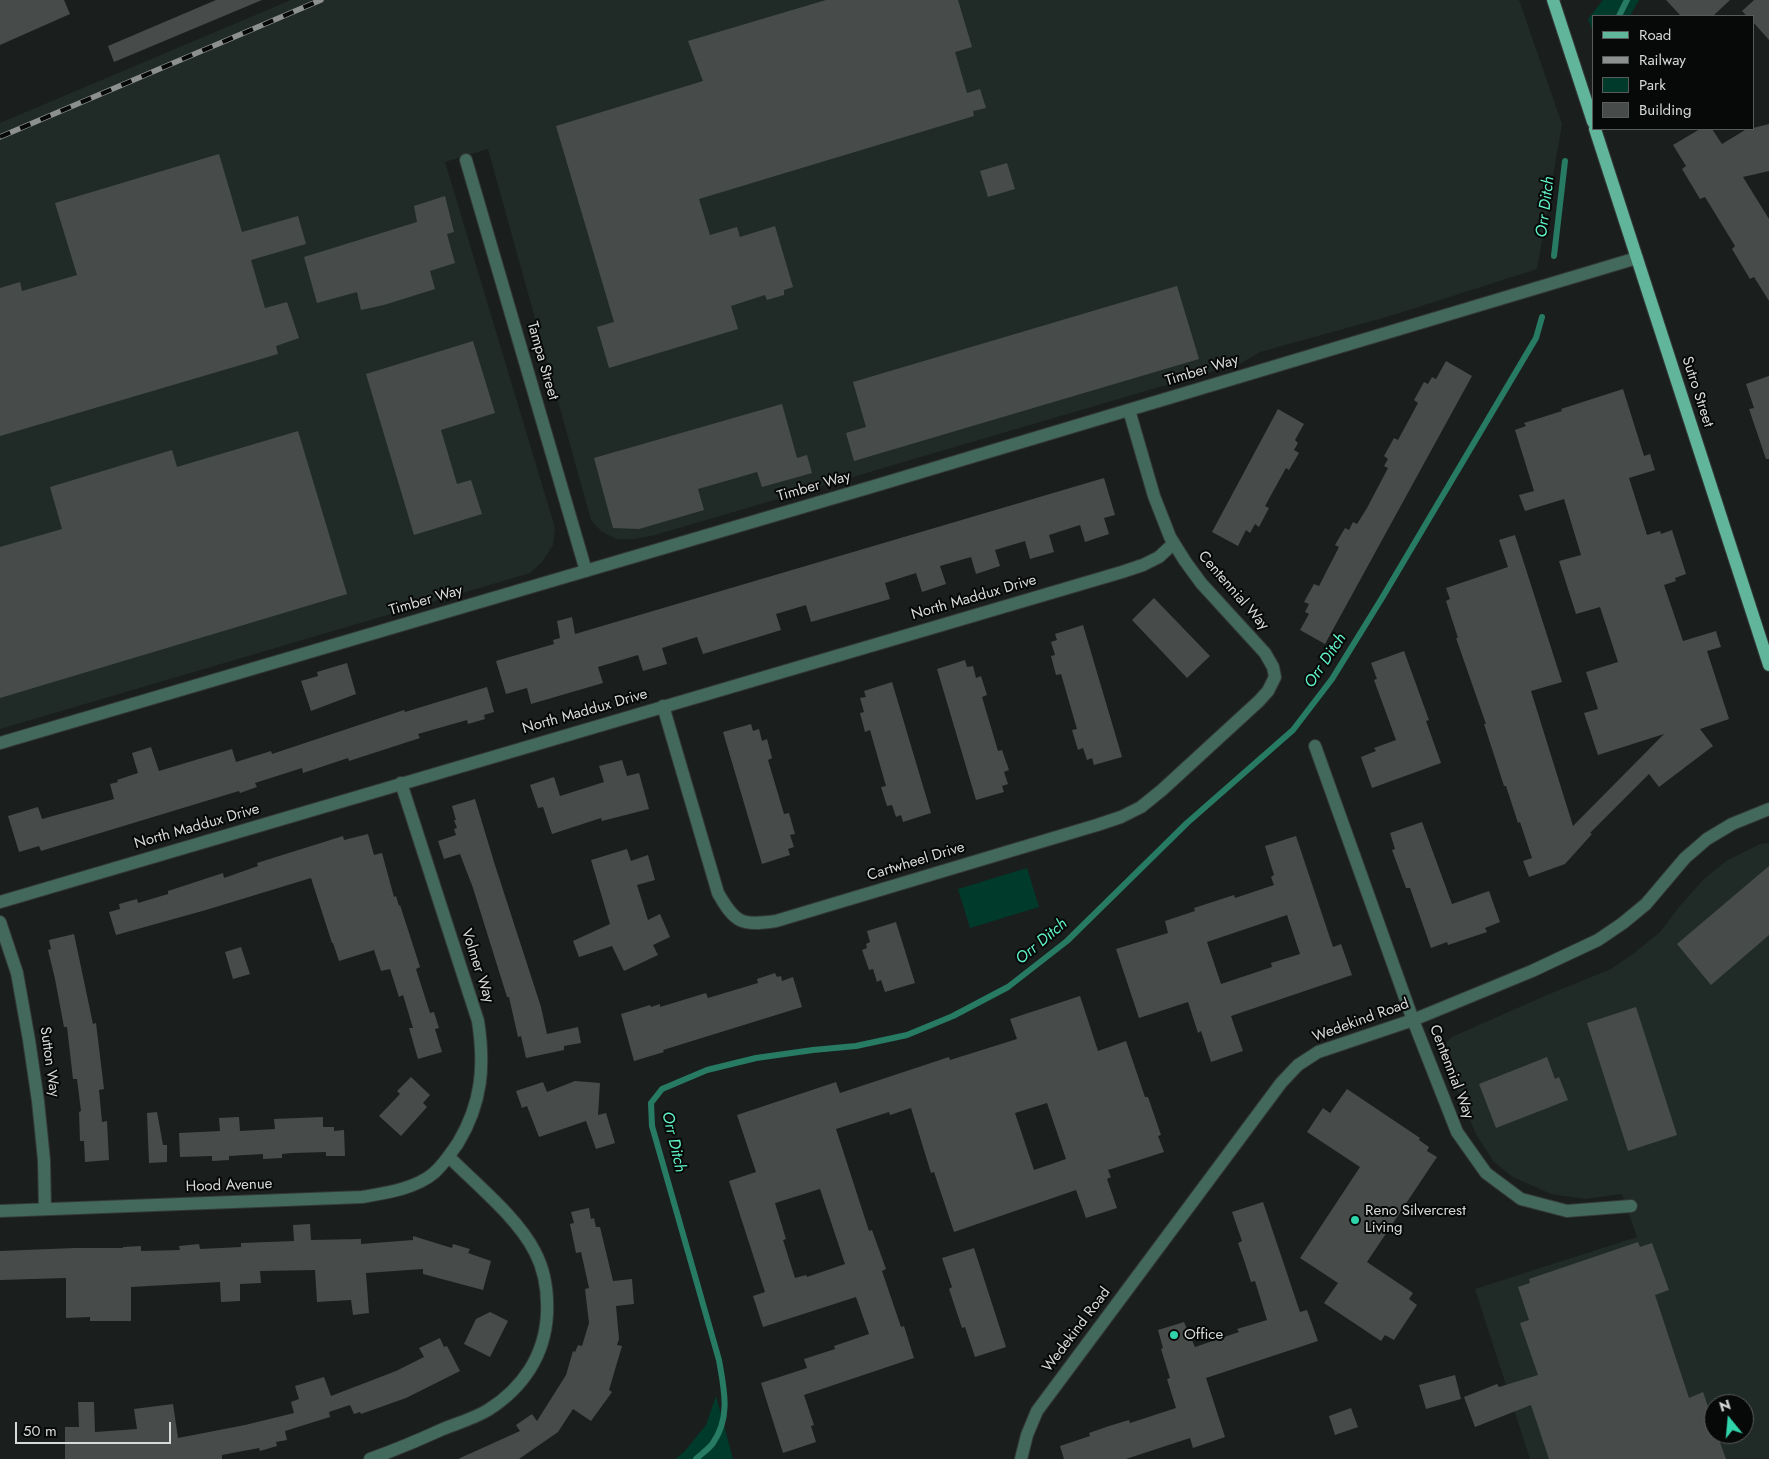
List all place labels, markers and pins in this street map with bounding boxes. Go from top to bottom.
place label: Reno Silvercrest Living [1365,1202,1466,1237]
marker: Reno Silvercrest Living [1349,1214,1361,1226]
place label: Office [1184,1326,1223,1344]
marker: Office [1168,1329,1180,1341]

